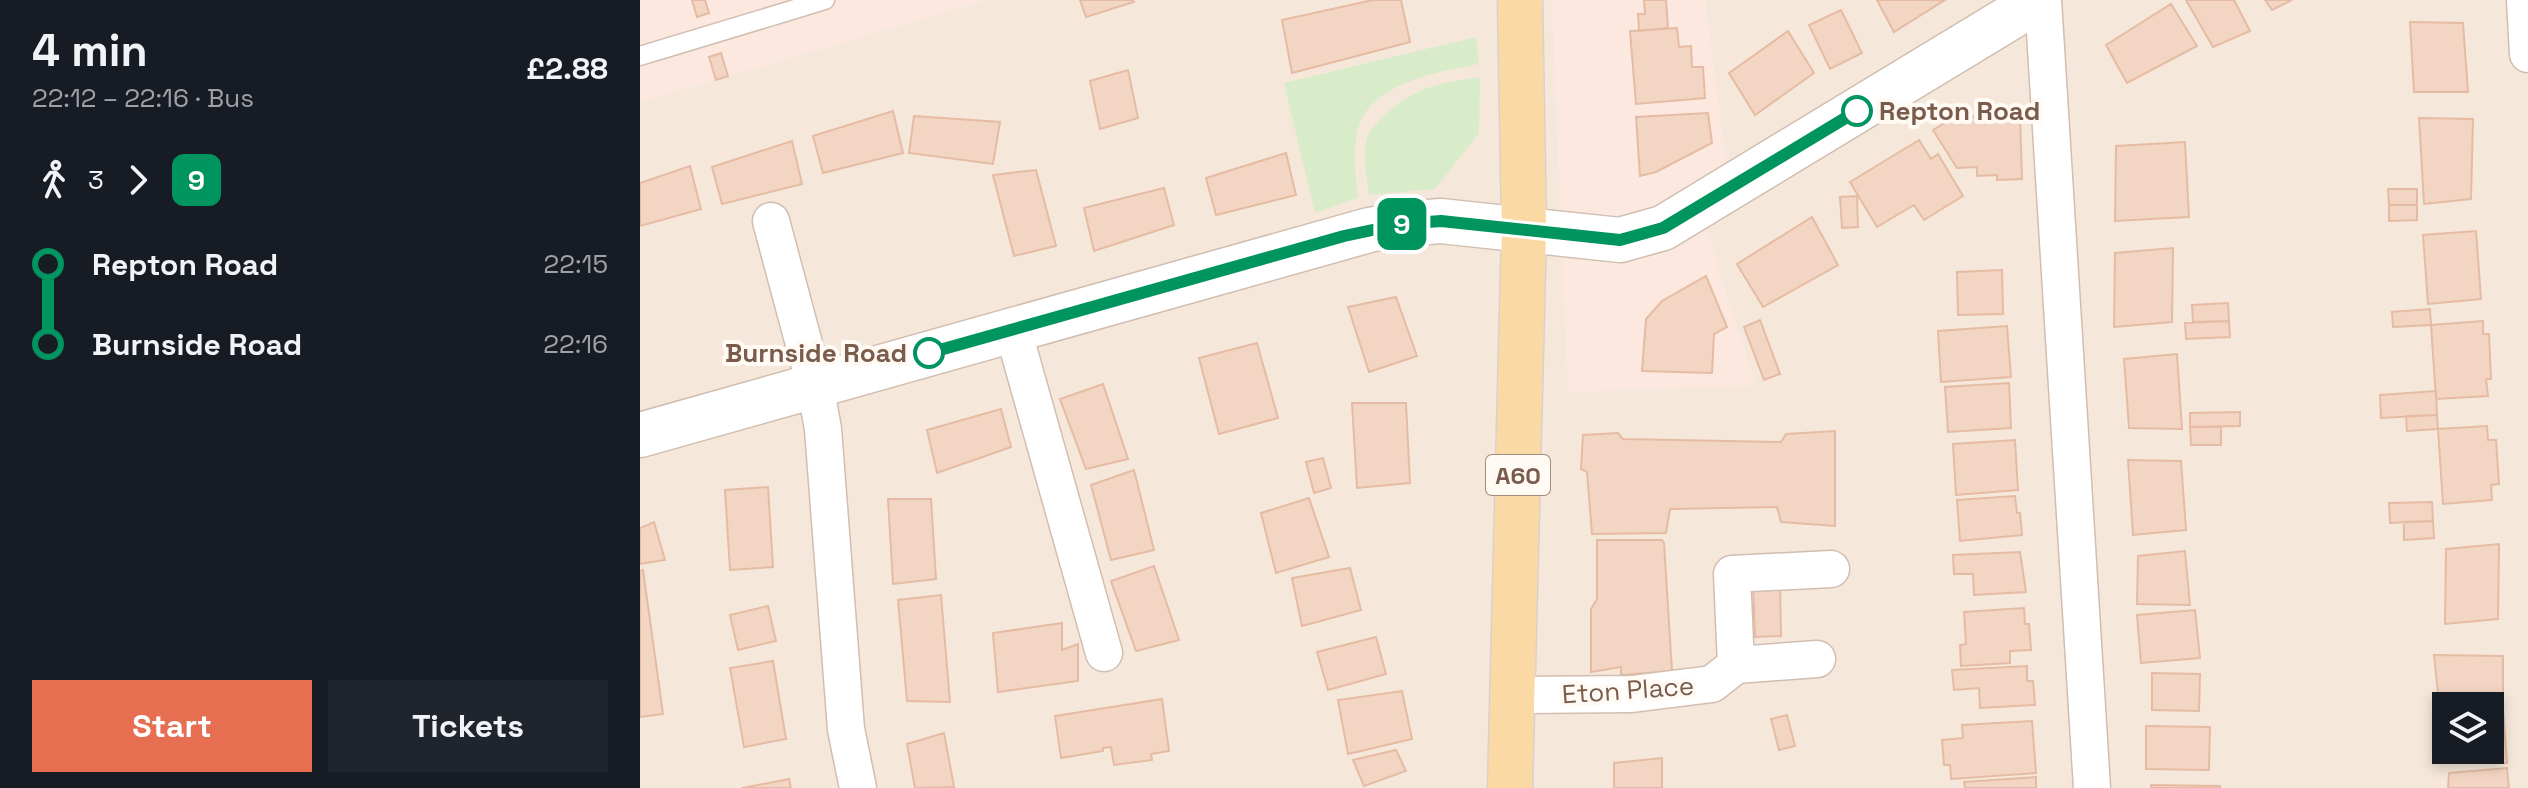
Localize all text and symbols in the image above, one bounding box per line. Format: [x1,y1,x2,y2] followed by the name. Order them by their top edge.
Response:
[32,23,148,79] text: 4 min
[526,49,608,88] text: £2.88
[32,81,254,115] text: 22:12 – 22:16 · Bus
[1879,94,2040,128] place label: Repton Road
[1842,96,1872,126] marker: Repton Road
[32,158,76,202] icon: walk
[116,158,160,202] icon: forward
[188,162,205,198] text: 9
[88,163,104,197] text: 3
[1376,198,1428,250] line badge: 9
[1393,206,1411,242] text: 9
[92,245,278,284] text: Repton Road
[544,247,608,281] text: 22:15
[92,325,302,364] text: Burnside Road
[543,327,608,361] text: 22:16
[725,336,907,370] place label: Burnside Road
[914,338,944,368] marker: Burnside Road
[1486,455,1550,495] road number: A60
[1561,668,1695,712] street label: Eton Place
[32,680,312,772] button: Start
[328,680,608,772] button: Tickets
[2432,692,2504,764] map controls
[2432,692,2504,764] button: layers

